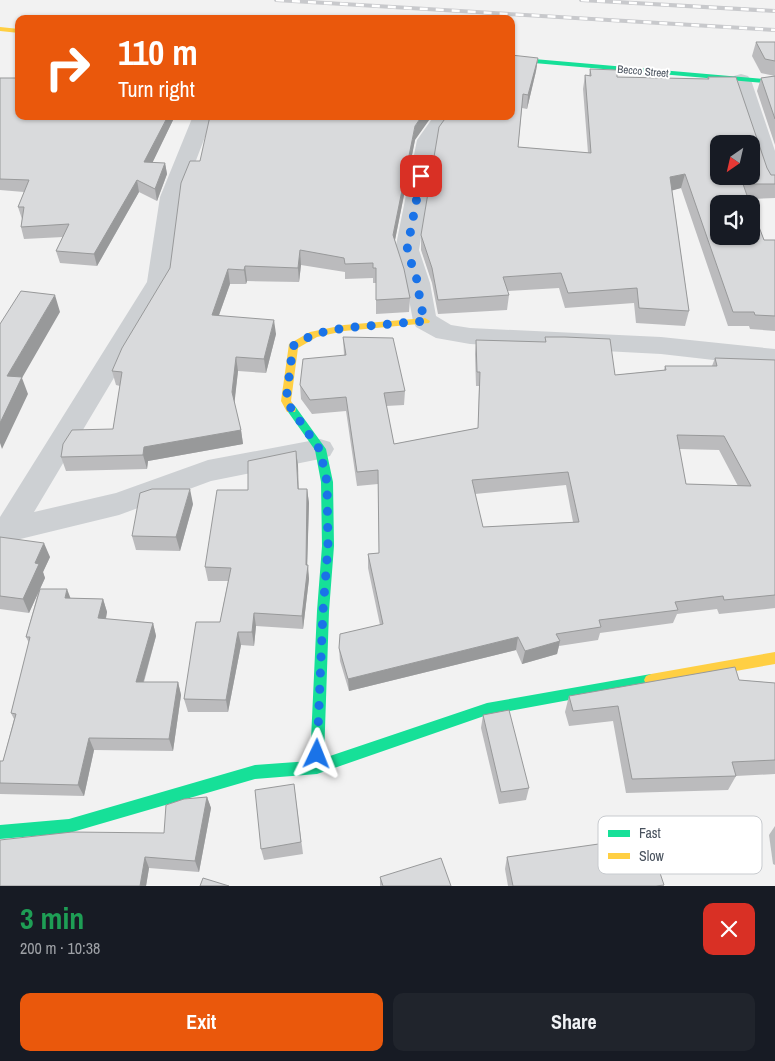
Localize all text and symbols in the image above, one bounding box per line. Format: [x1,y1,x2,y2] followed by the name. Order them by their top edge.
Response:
[118,29,198,76] text: 110 m
[35,35,100,100] icon: right
[617,62,670,80] street label: Becco Street
[118,74,195,104] text: Turn right
[710,135,760,185] north arrow
[710,135,760,245] map controls
[400,155,442,197] pin
[407,162,435,190] icon: arrive
[710,195,760,245] button: sound
[290,727,342,779] position arrow
[598,816,762,874] legend
[639,824,661,842] text: Fast
[639,847,665,865] text: Slow
[20,898,84,938] text: 3 min
[703,903,755,955] button: close
[20,937,100,959] text: 200 m · 10:38
[20,993,383,1051] button: Exit
[393,993,755,1051] button: Share

